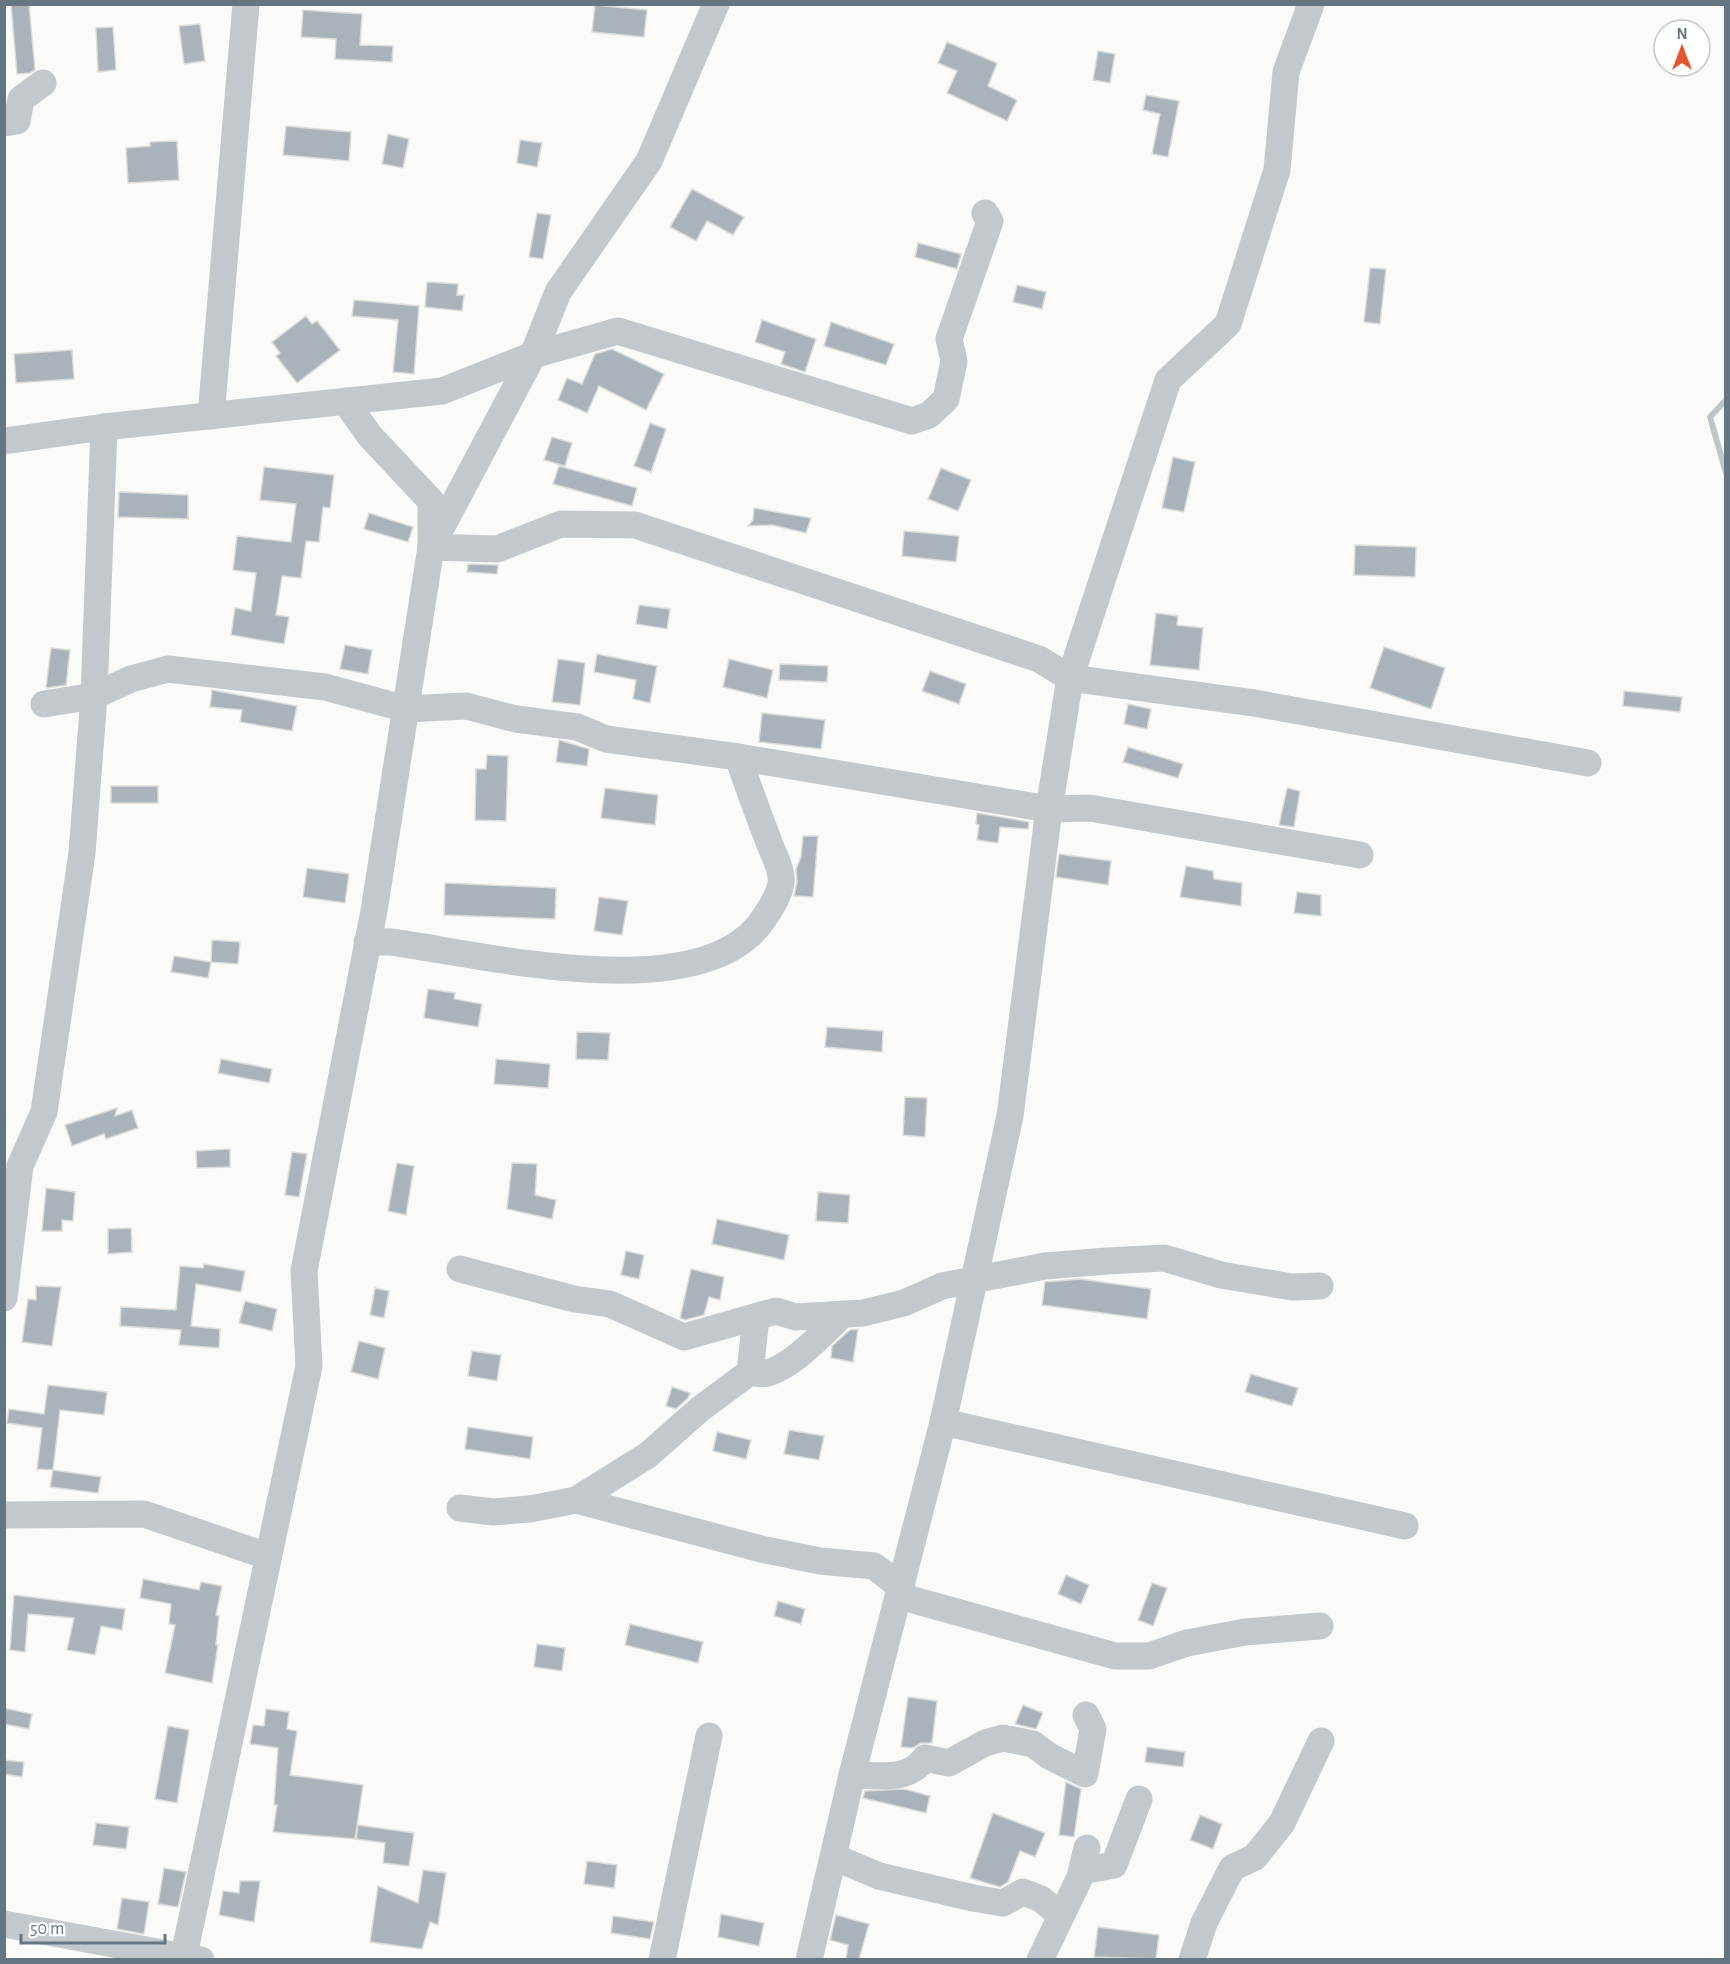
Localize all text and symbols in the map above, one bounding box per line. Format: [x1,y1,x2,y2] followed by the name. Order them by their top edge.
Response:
[1652,18,1712,78] north arrow
[1676,26,1688,42] text: N
[21,1907,165,1945] scale bar
[30,1920,64,1938] text: 50 m

